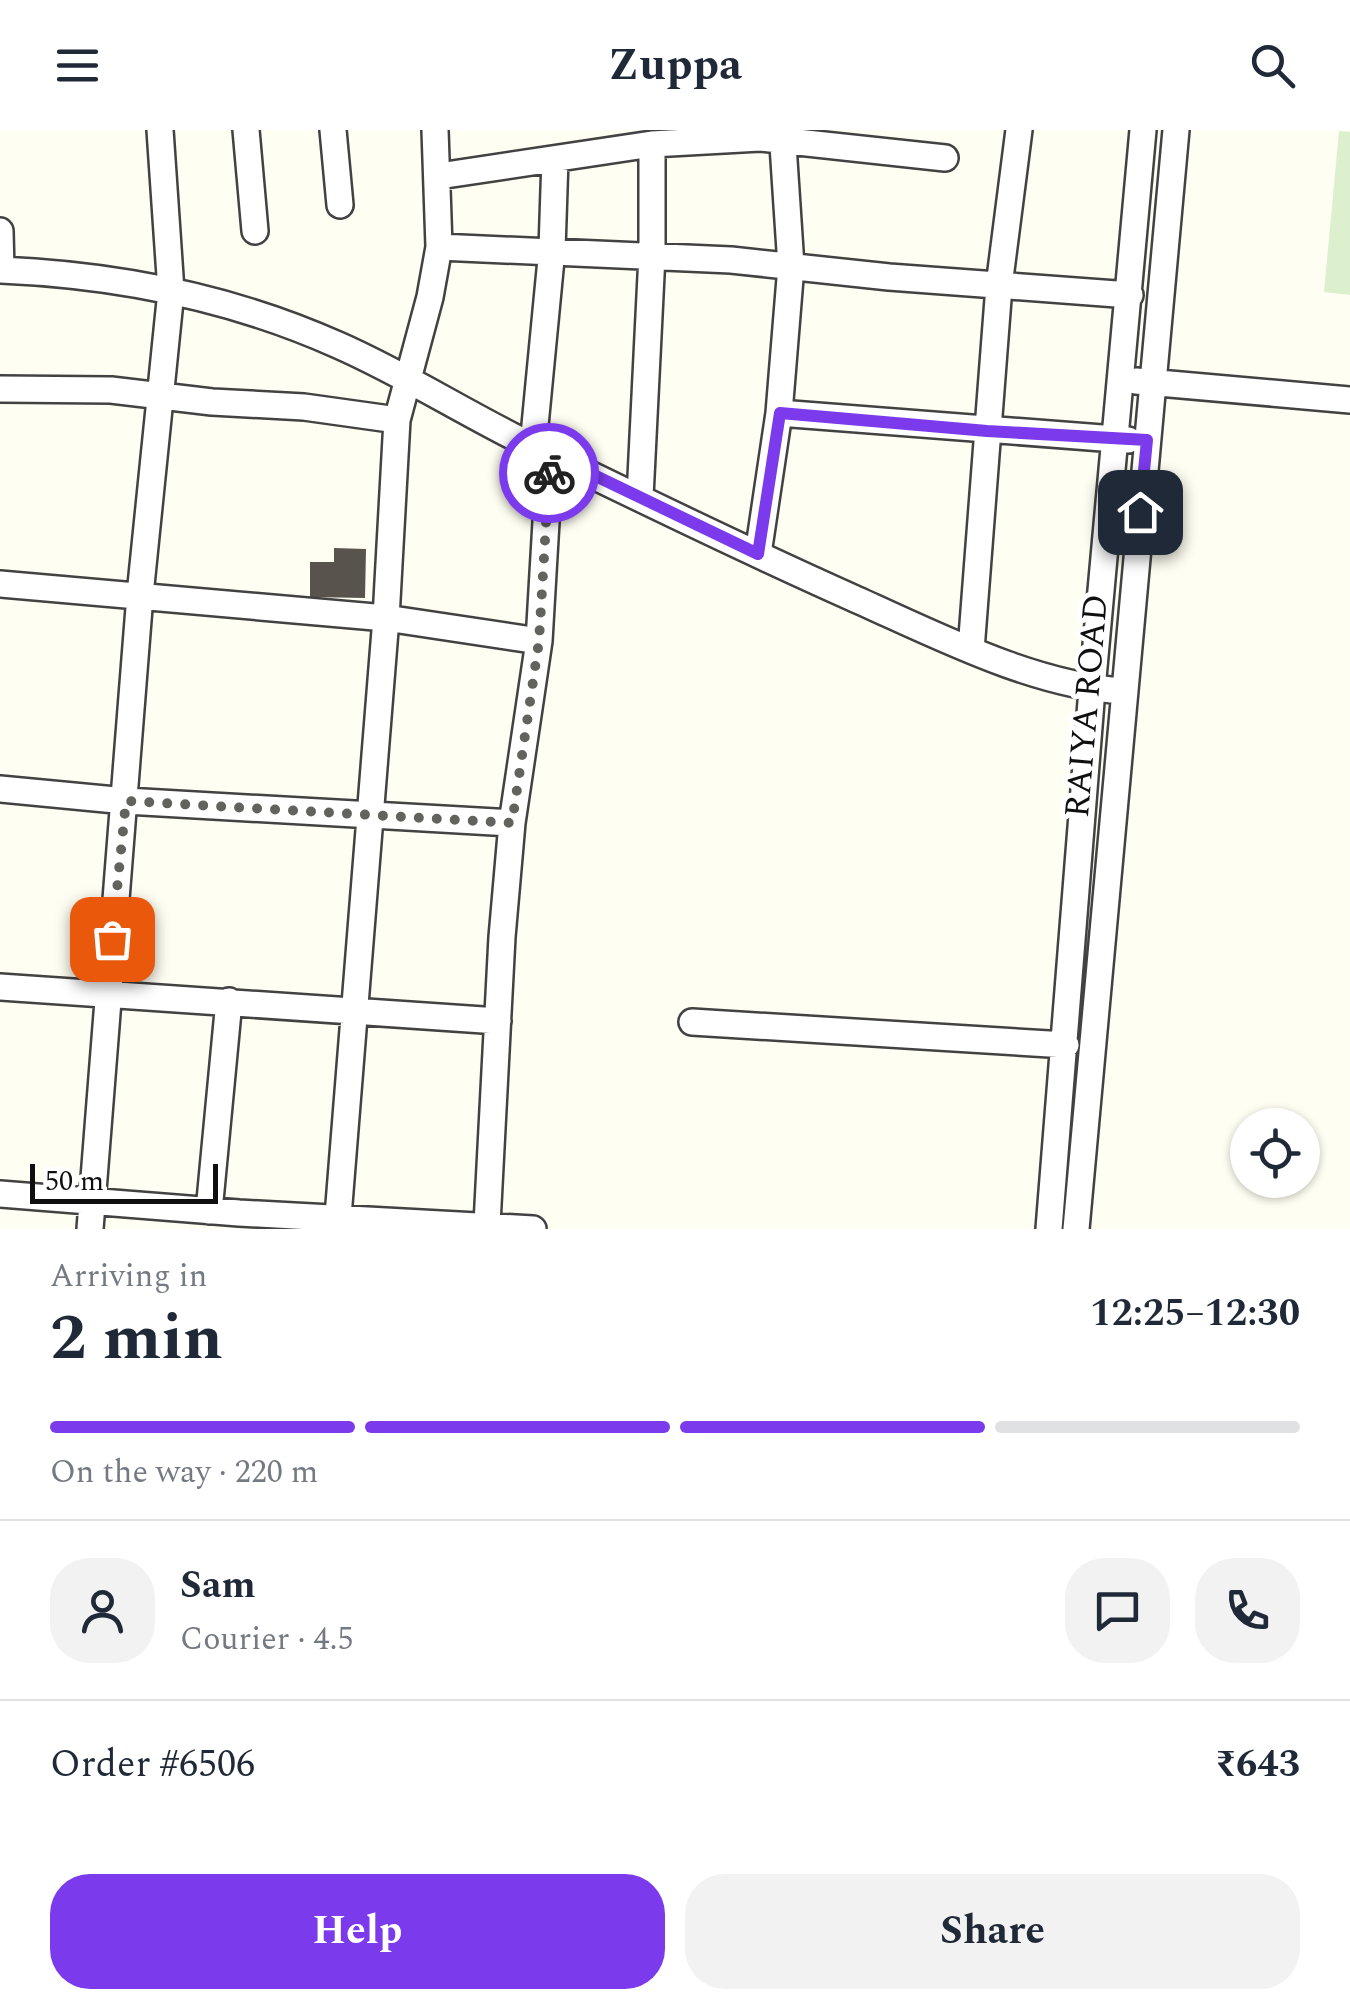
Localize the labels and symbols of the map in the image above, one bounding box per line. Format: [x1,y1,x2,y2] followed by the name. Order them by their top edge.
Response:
[499,423,599,523] courier
[1098,470,1183,555] pin
[1051,592,1123,820] street label: RAIYA ROAD
[70,897,155,982] pin
[30,1159,218,1204] scale bar

